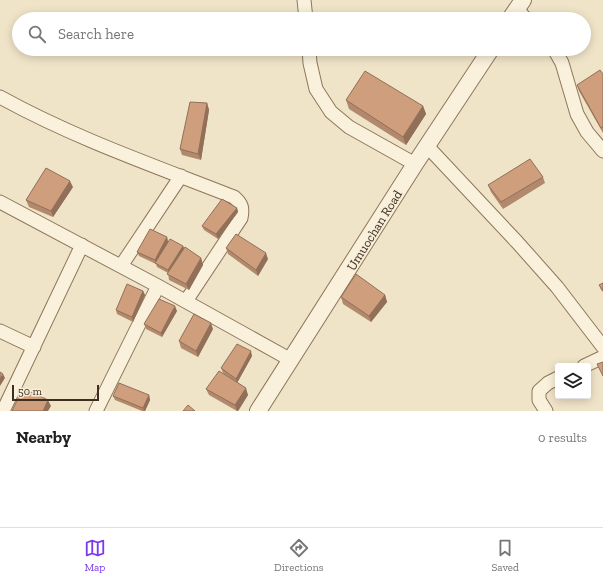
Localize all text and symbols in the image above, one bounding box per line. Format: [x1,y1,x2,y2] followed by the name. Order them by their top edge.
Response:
[12,12,591,56] search box
[26,23,48,45] icon: search
[58,25,134,43] text: Search here
[344,187,405,273] street label: Umuochan Road
[555,363,591,399] map controls
[555,363,591,399] button: layers
[12,383,99,402] scale bar
[18,385,42,398] text: 50 m
[16,427,71,447] text: Nearby
[538,430,587,445] text: 0 results
[84,537,106,574] tab: Map
[274,537,324,574] tab: Directions
[491,537,519,574] tab: Saved

